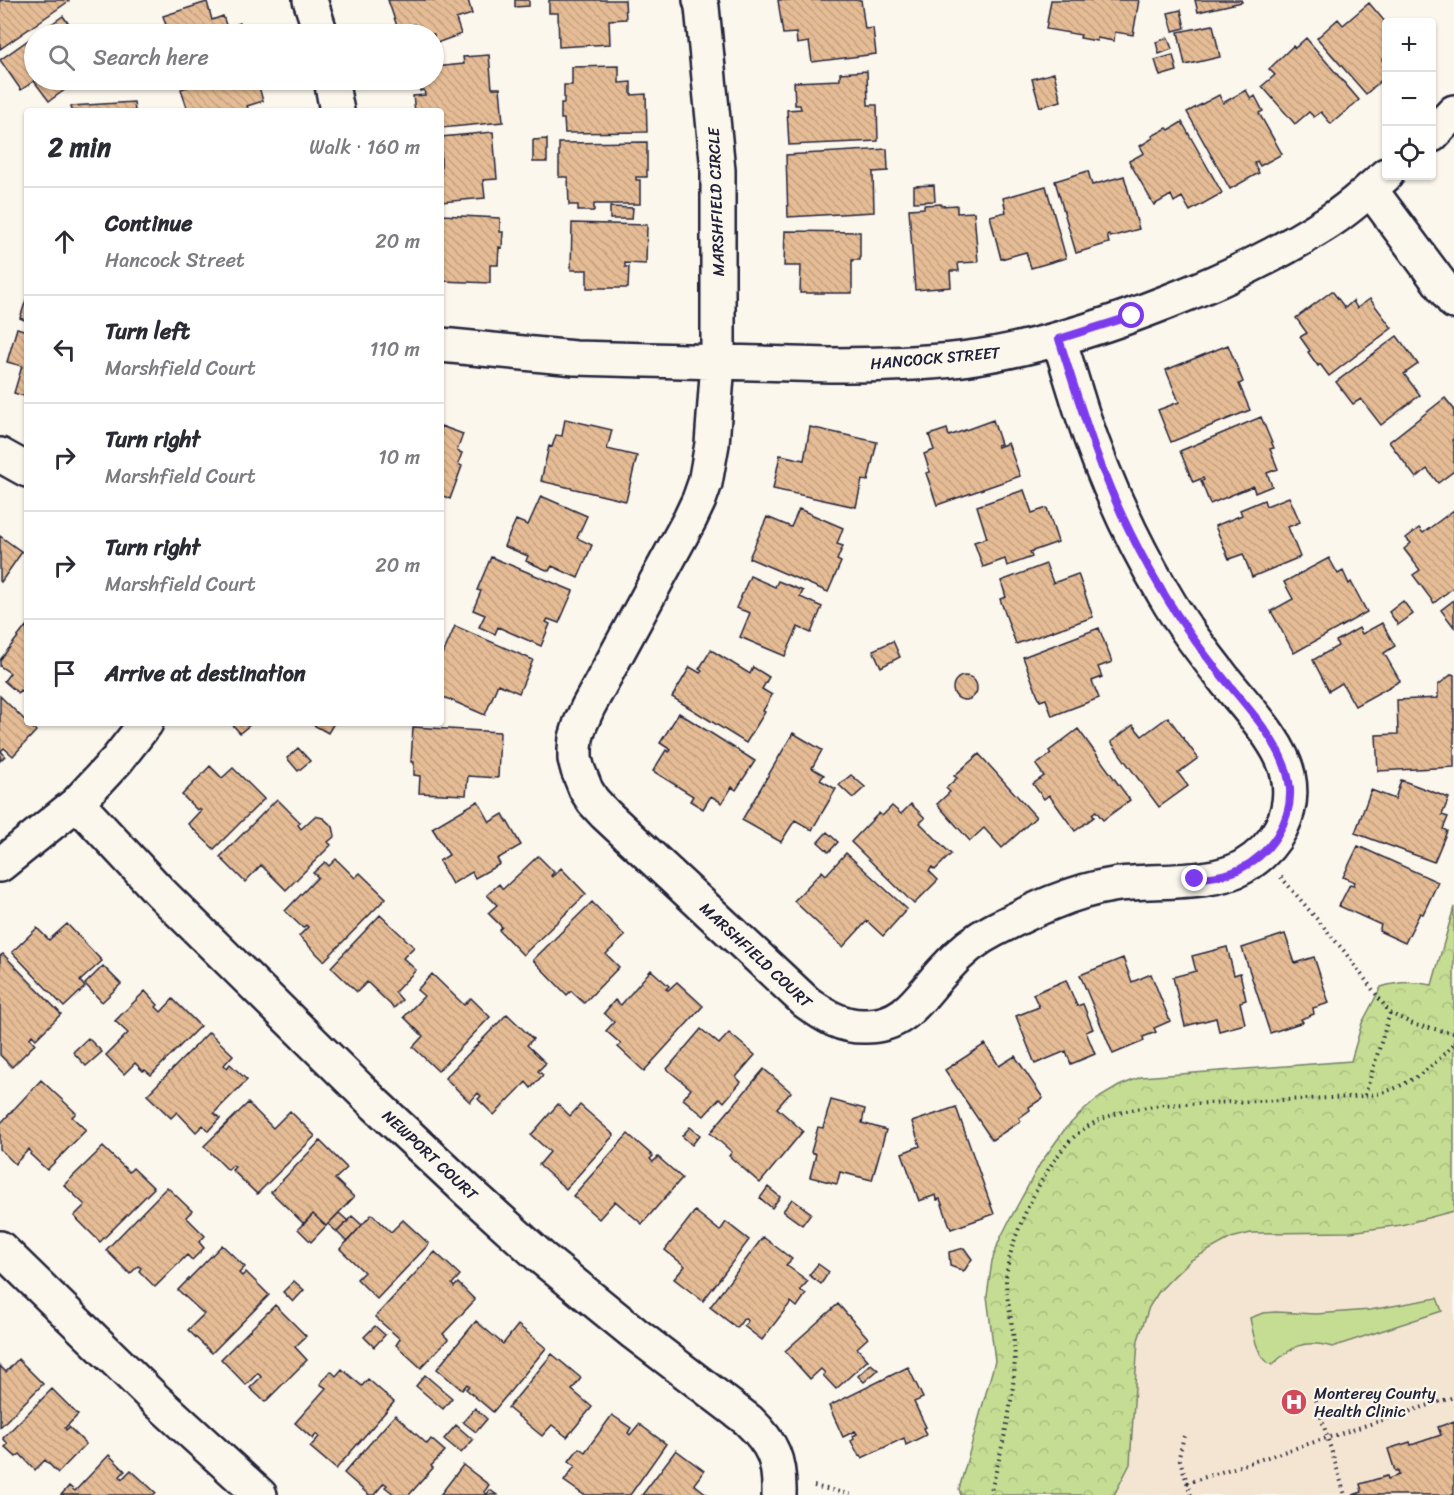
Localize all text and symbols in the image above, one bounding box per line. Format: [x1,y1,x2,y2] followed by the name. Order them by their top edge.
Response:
[1382,18,1436,180] map controls
[1382,18,1436,72] button: +
[24,24,444,90] search box
[93,38,209,77] text: Search here
[45,41,78,74] icon: search
[1382,72,1436,126] button: −
[48,124,111,170] text: 2 min
[699,126,733,277] street label: MARSHFIELD CIRCLE
[1382,126,1436,180] button: locate
[309,130,420,165] text: Walk · 160 m
[105,204,193,243] text: Continue
[375,224,420,259] text: 20 m
[48,225,81,258] icon: ahead
[105,243,245,278] text: Hancock Street
[1118,302,1144,328] route start
[105,312,190,351] text: Turn left
[370,332,420,367] text: 110 m
[48,333,81,366] icon: left
[869,338,1002,378] street label: HANCOCK STREET
[105,351,256,386] text: Marshfield Court
[105,420,200,459] text: Turn right
[378,440,420,475] text: 10 m
[48,441,81,474] icon: right
[105,459,256,494] text: Marshfield Court
[105,528,200,567] text: Turn right
[375,548,420,583] text: 20 m
[48,549,81,582] icon: right
[105,567,256,602] text: Marshfield Court
[105,654,306,693] text: Arrive at destination
[48,657,81,690] icon: arrive
[1181,865,1207,891] route end
[693,895,820,1016] street label: MARSHFIELD COURT
[375,1102,486,1209] street label: NEWPORT COURT
[1314,1379,1437,1426] place label: Monterey County Health Clinic
[1279,1387,1309,1417] hospital icon: Monterey County Health Clinic

